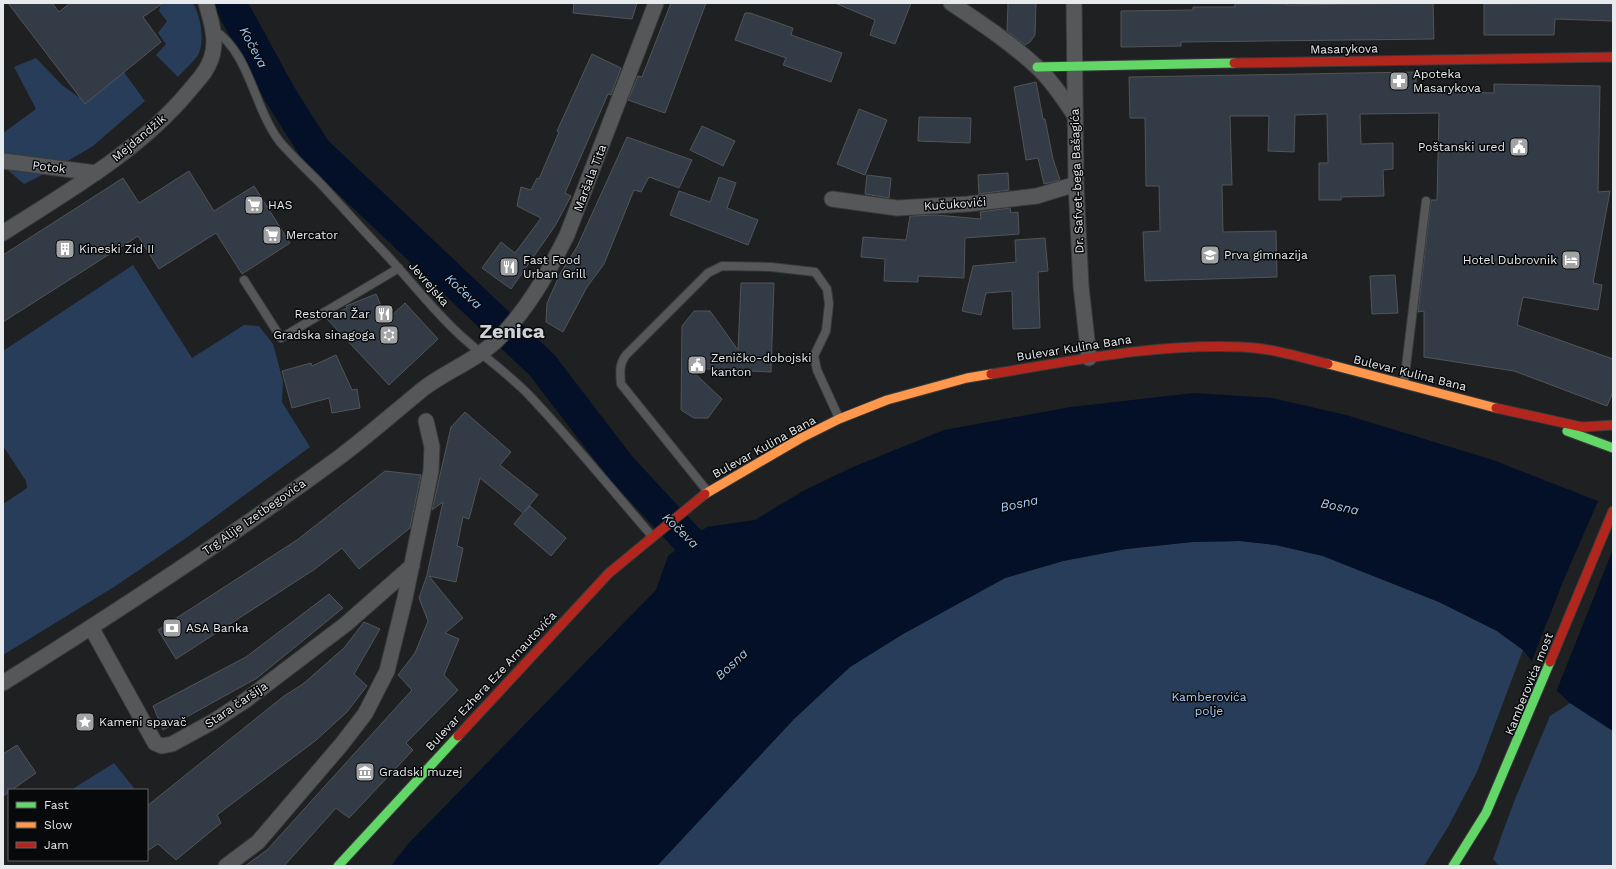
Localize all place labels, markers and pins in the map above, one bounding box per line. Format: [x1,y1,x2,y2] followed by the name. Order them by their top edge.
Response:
[1413,67,1481,95] place label: Apoteka Masarykova
[1388,70,1410,92] pharmacy icon: Apoteka Masarykova
[1508,136,1530,158] public building icon: Poštanski ured
[1418,140,1505,154] place label: Poštanski ured
[243,194,265,216] supermarket icon: HAS
[268,198,292,212] place label: HAS
[261,224,283,246] supermarket icon: Mercator
[286,228,338,242] place label: Mercator
[54,238,76,260] building icon: Kineski Zid II
[79,242,154,256] place label: Kineski Zid II
[1199,244,1221,266] school or university icon: Prva gimnazija
[1224,248,1308,262] place label: Prva gimnazija
[1560,249,1582,271] hotel icon: Hotel Dubrovnik
[523,253,587,281] place label: Fast Food Urban Grill
[1463,253,1557,267] place label: Hotel Dubrovnik
[498,256,520,278] restaurant icon: Fast Food Urban Grill
[373,303,395,325] restaurant icon: Restoran Žar
[294,307,370,321] place label: Restoran Žar
[378,324,400,346] synagogue icon: Gradska sinagoga
[273,328,375,342] place label: Gradska sinagoga
[711,351,811,379] place label: Zeničko-dobojski kanton
[686,354,708,376] public building icon: Zeničko-dobojski kanton
[161,617,183,639] bank icon: ASA Banka
[186,621,249,635] place label: ASA Banka
[74,711,96,733] place icon: Kameni spavač
[99,715,187,729] place label: Kameni spavač
[354,761,376,783] museum icon: Gradski muzej
[379,765,462,779] place label: Gradski muzej

